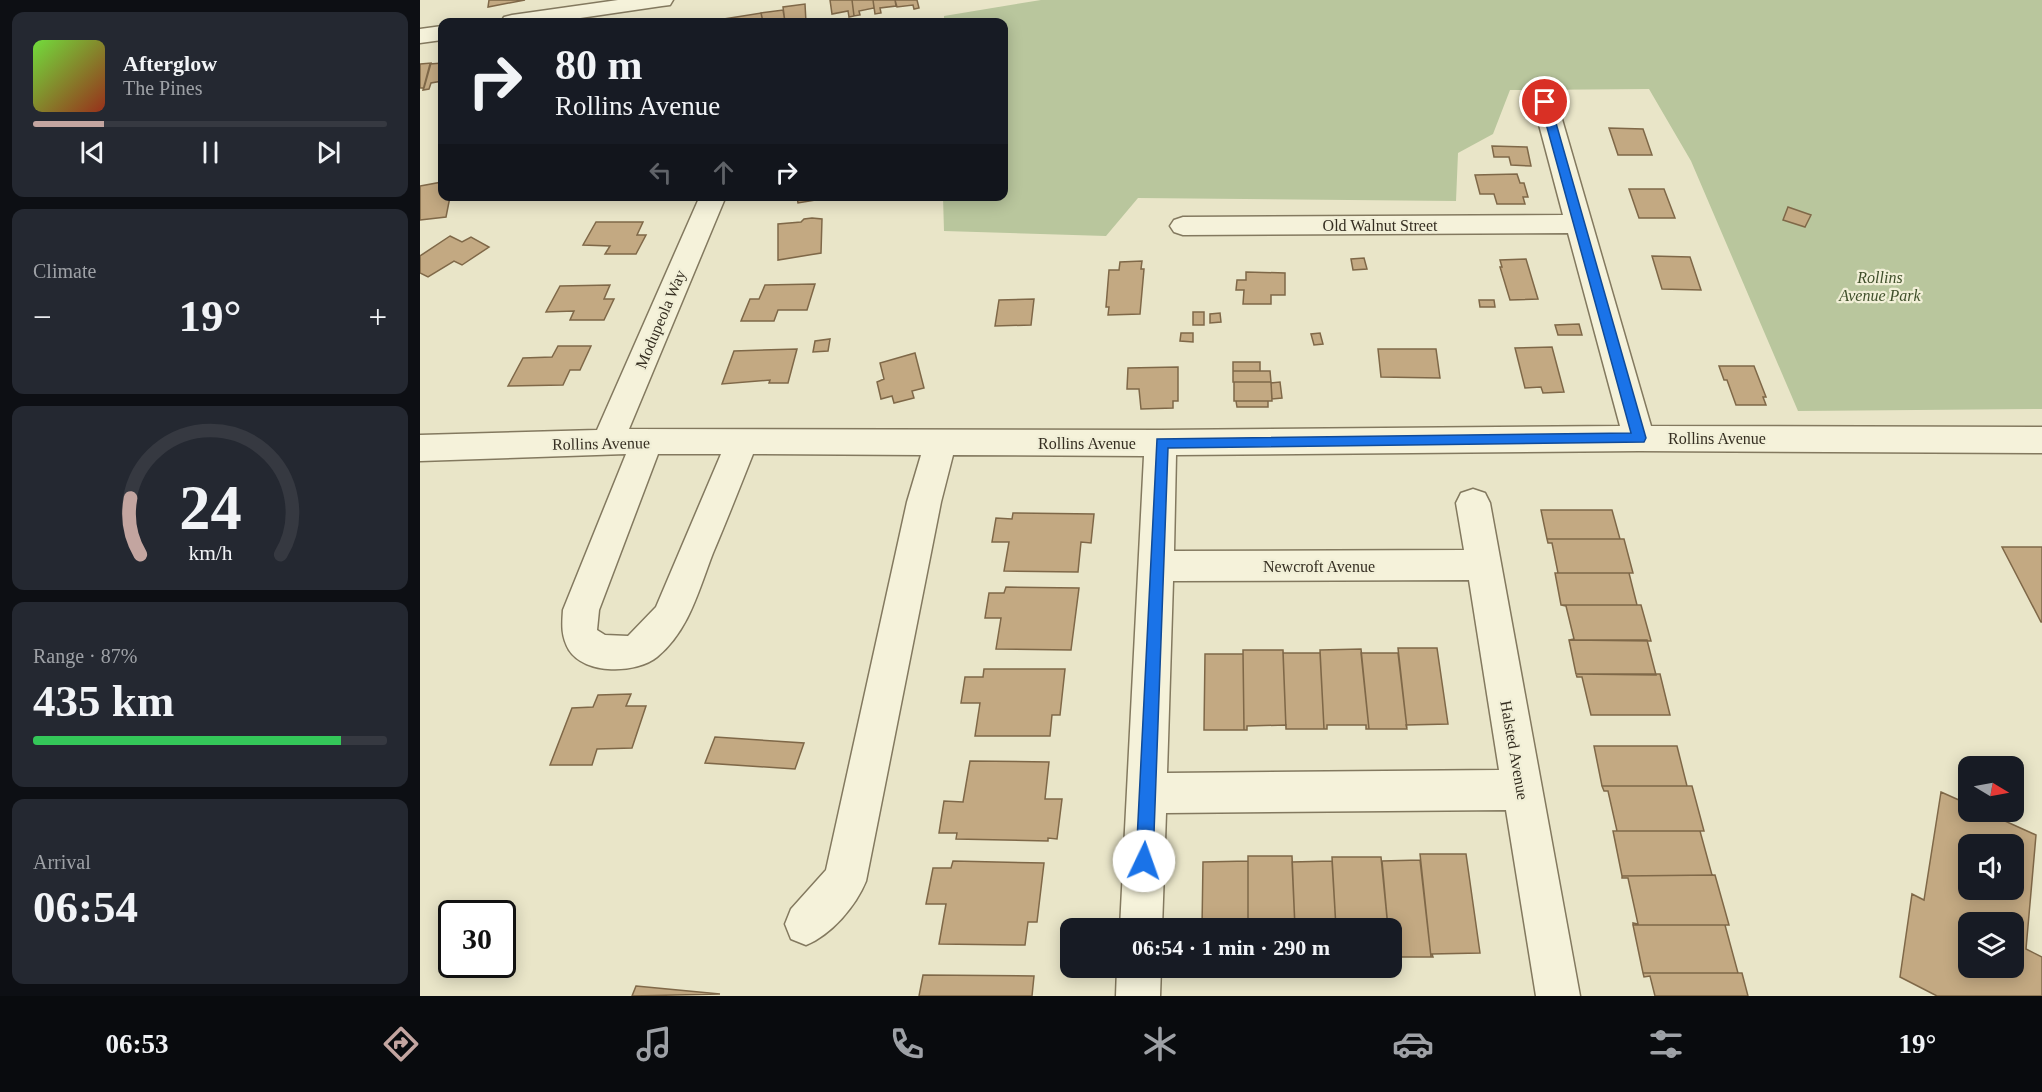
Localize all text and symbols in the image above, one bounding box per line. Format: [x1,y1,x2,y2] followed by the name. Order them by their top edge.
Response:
[456,42,534,120] icon: right
[555,42,643,88] text: 80 m
[123,51,217,76] text: Afterglow
[1519,76,1570,127] pin
[123,77,202,99] text: The Pines
[1528,85,1561,118] icon: arrive
[555,91,720,121] text: Rollins Avenue
[76,136,109,169] icon: previous
[194,136,227,169] icon: pause
[312,136,345,169] icon: next
[644,156,677,189] icon: left
[707,156,740,189] icon: ahead
[770,156,803,189] icon: right
[1323,217,1438,234] street label: Old Walnut Street
[33,260,96,282] text: Climate
[632,267,690,371] street label: Modupeola Way
[1838,269,1922,304] park label: Rollins Avenue Park
[179,291,242,341] text: 19°
[33,299,52,335] text: −
[368,299,387,335] text: +
[1668,430,1766,447] street label: Rollins Avenue
[552,434,650,453] street label: Rollins Avenue
[1038,435,1136,452] street label: Rollins Avenue
[179,473,241,542] text: 24
[188,541,232,565] text: km/h
[1263,558,1375,575] street label: Newcroft Avenue
[33,645,137,667] text: Range · 87%
[33,676,174,726] text: 435 km
[1497,699,1532,801] street label: Halsted Avenue
[1958,756,2024,822] north arrow
[1958,756,2024,978] map controls
[1112,829,1176,893] position arrow
[1958,834,2024,900] button: sound
[33,851,91,873] text: Arrival
[33,882,138,932] text: 06:54
[438,900,516,978] speed limit sign: 30
[1958,912,2024,978] button: layers
[1132,935,1330,960] text: 06:54 · 1 min · 290 m
[380,1023,422,1065] icon: directions
[633,1023,675,1065] icon: music
[886,1023,928,1065] icon: phone
[1139,1023,1181,1065] icon: climate
[1392,1023,1434,1065] icon: car
[1645,1023,1687,1065] icon: filters
[106,1029,169,1059] text: 06:53
[1899,1029,1936,1059] text: 19°

